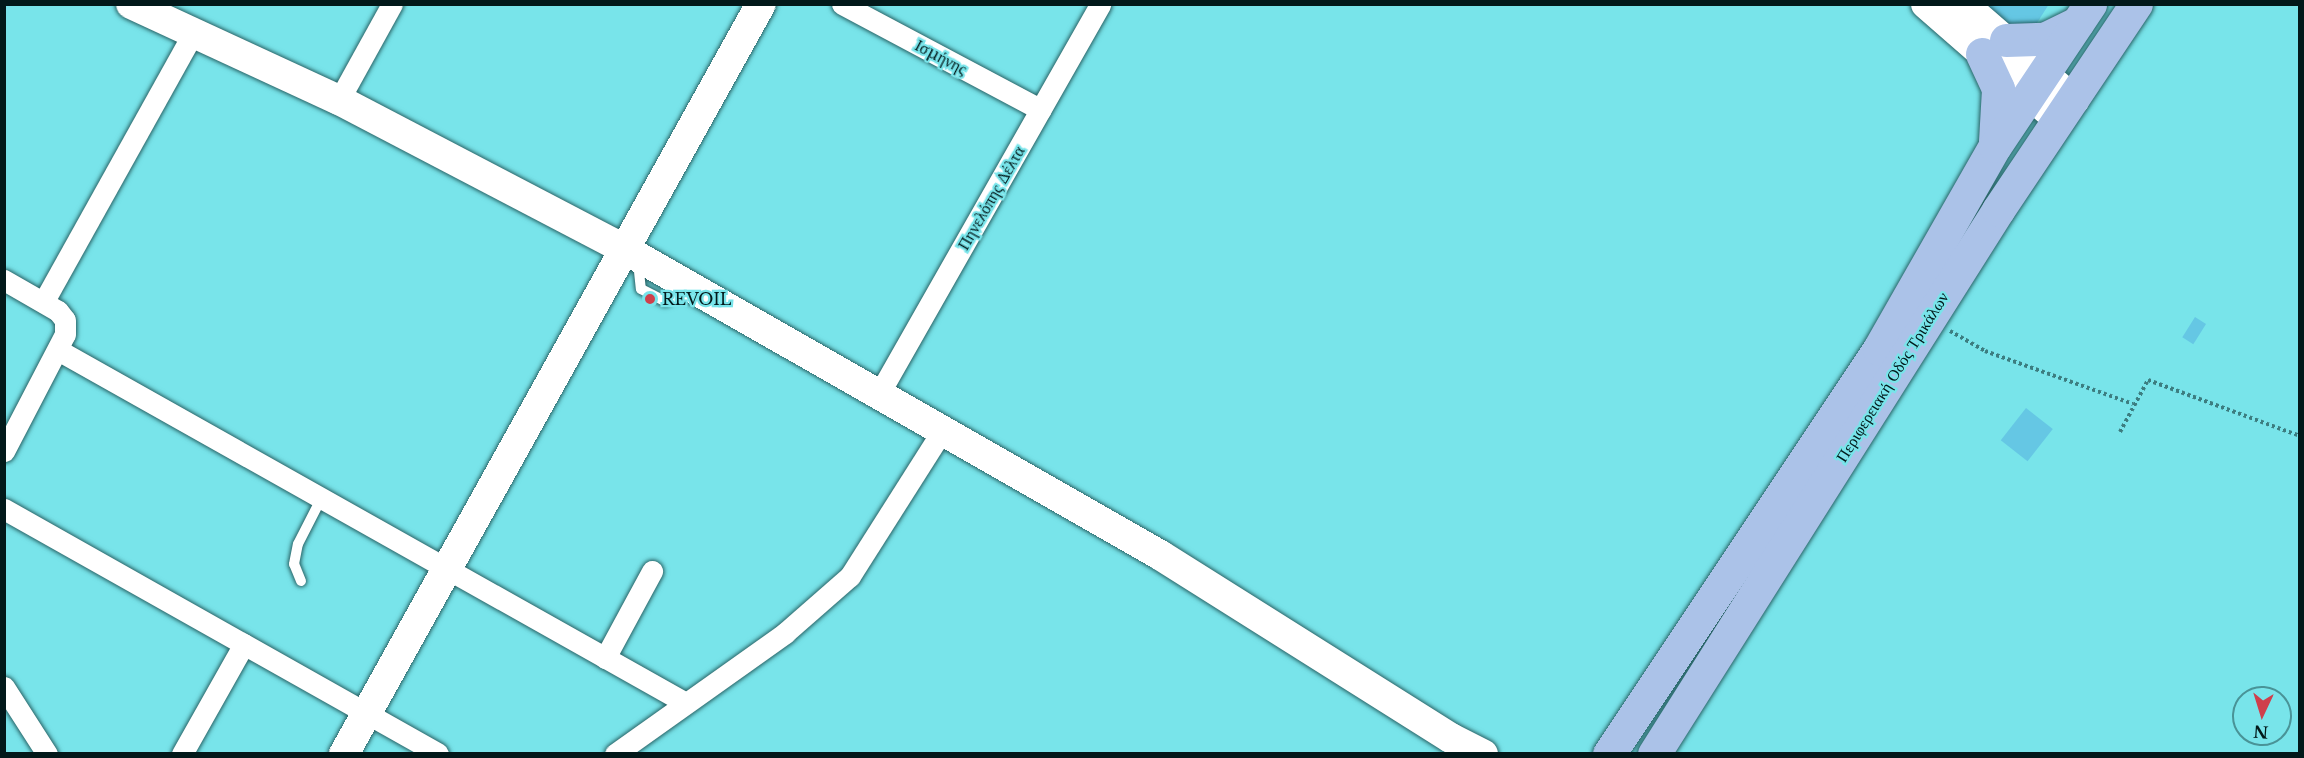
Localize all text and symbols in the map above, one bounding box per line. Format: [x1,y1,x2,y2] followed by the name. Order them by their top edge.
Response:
[912,35,970,79] street label: Ισμήνης
[954,143,1028,253] street label: Πηνελόπης Δέλτα
[1832,288,1952,466] street label: Περιφερειακή Οδός Τρικάλων
[662,289,731,309] place label: REVOIL
[643,292,657,306] marker: REVOIL
[2232,686,2292,746] north arrow
[2253,721,2269,742] text: N

